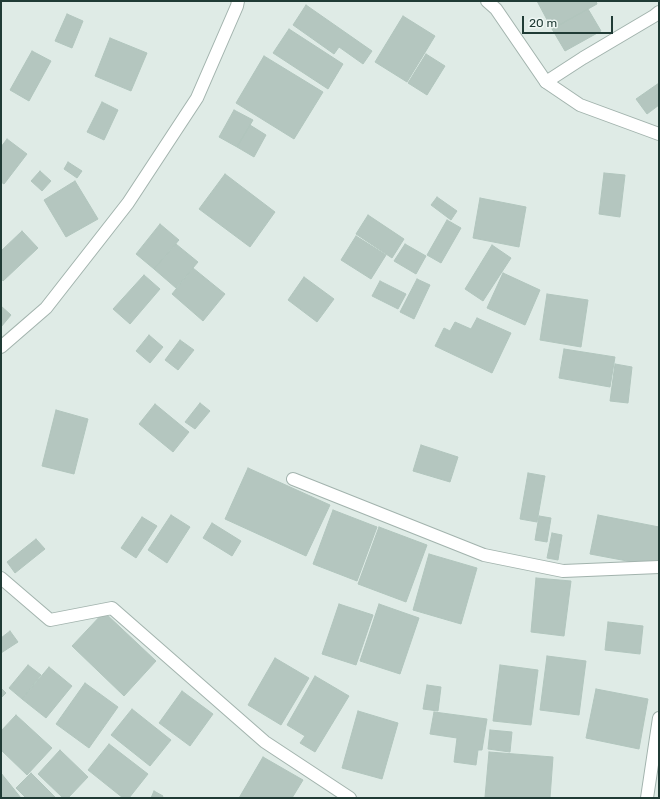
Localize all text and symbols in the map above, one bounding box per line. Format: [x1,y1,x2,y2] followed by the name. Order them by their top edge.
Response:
[524,8,615,34] scale bar
[529,16,557,30] text: 20 m

